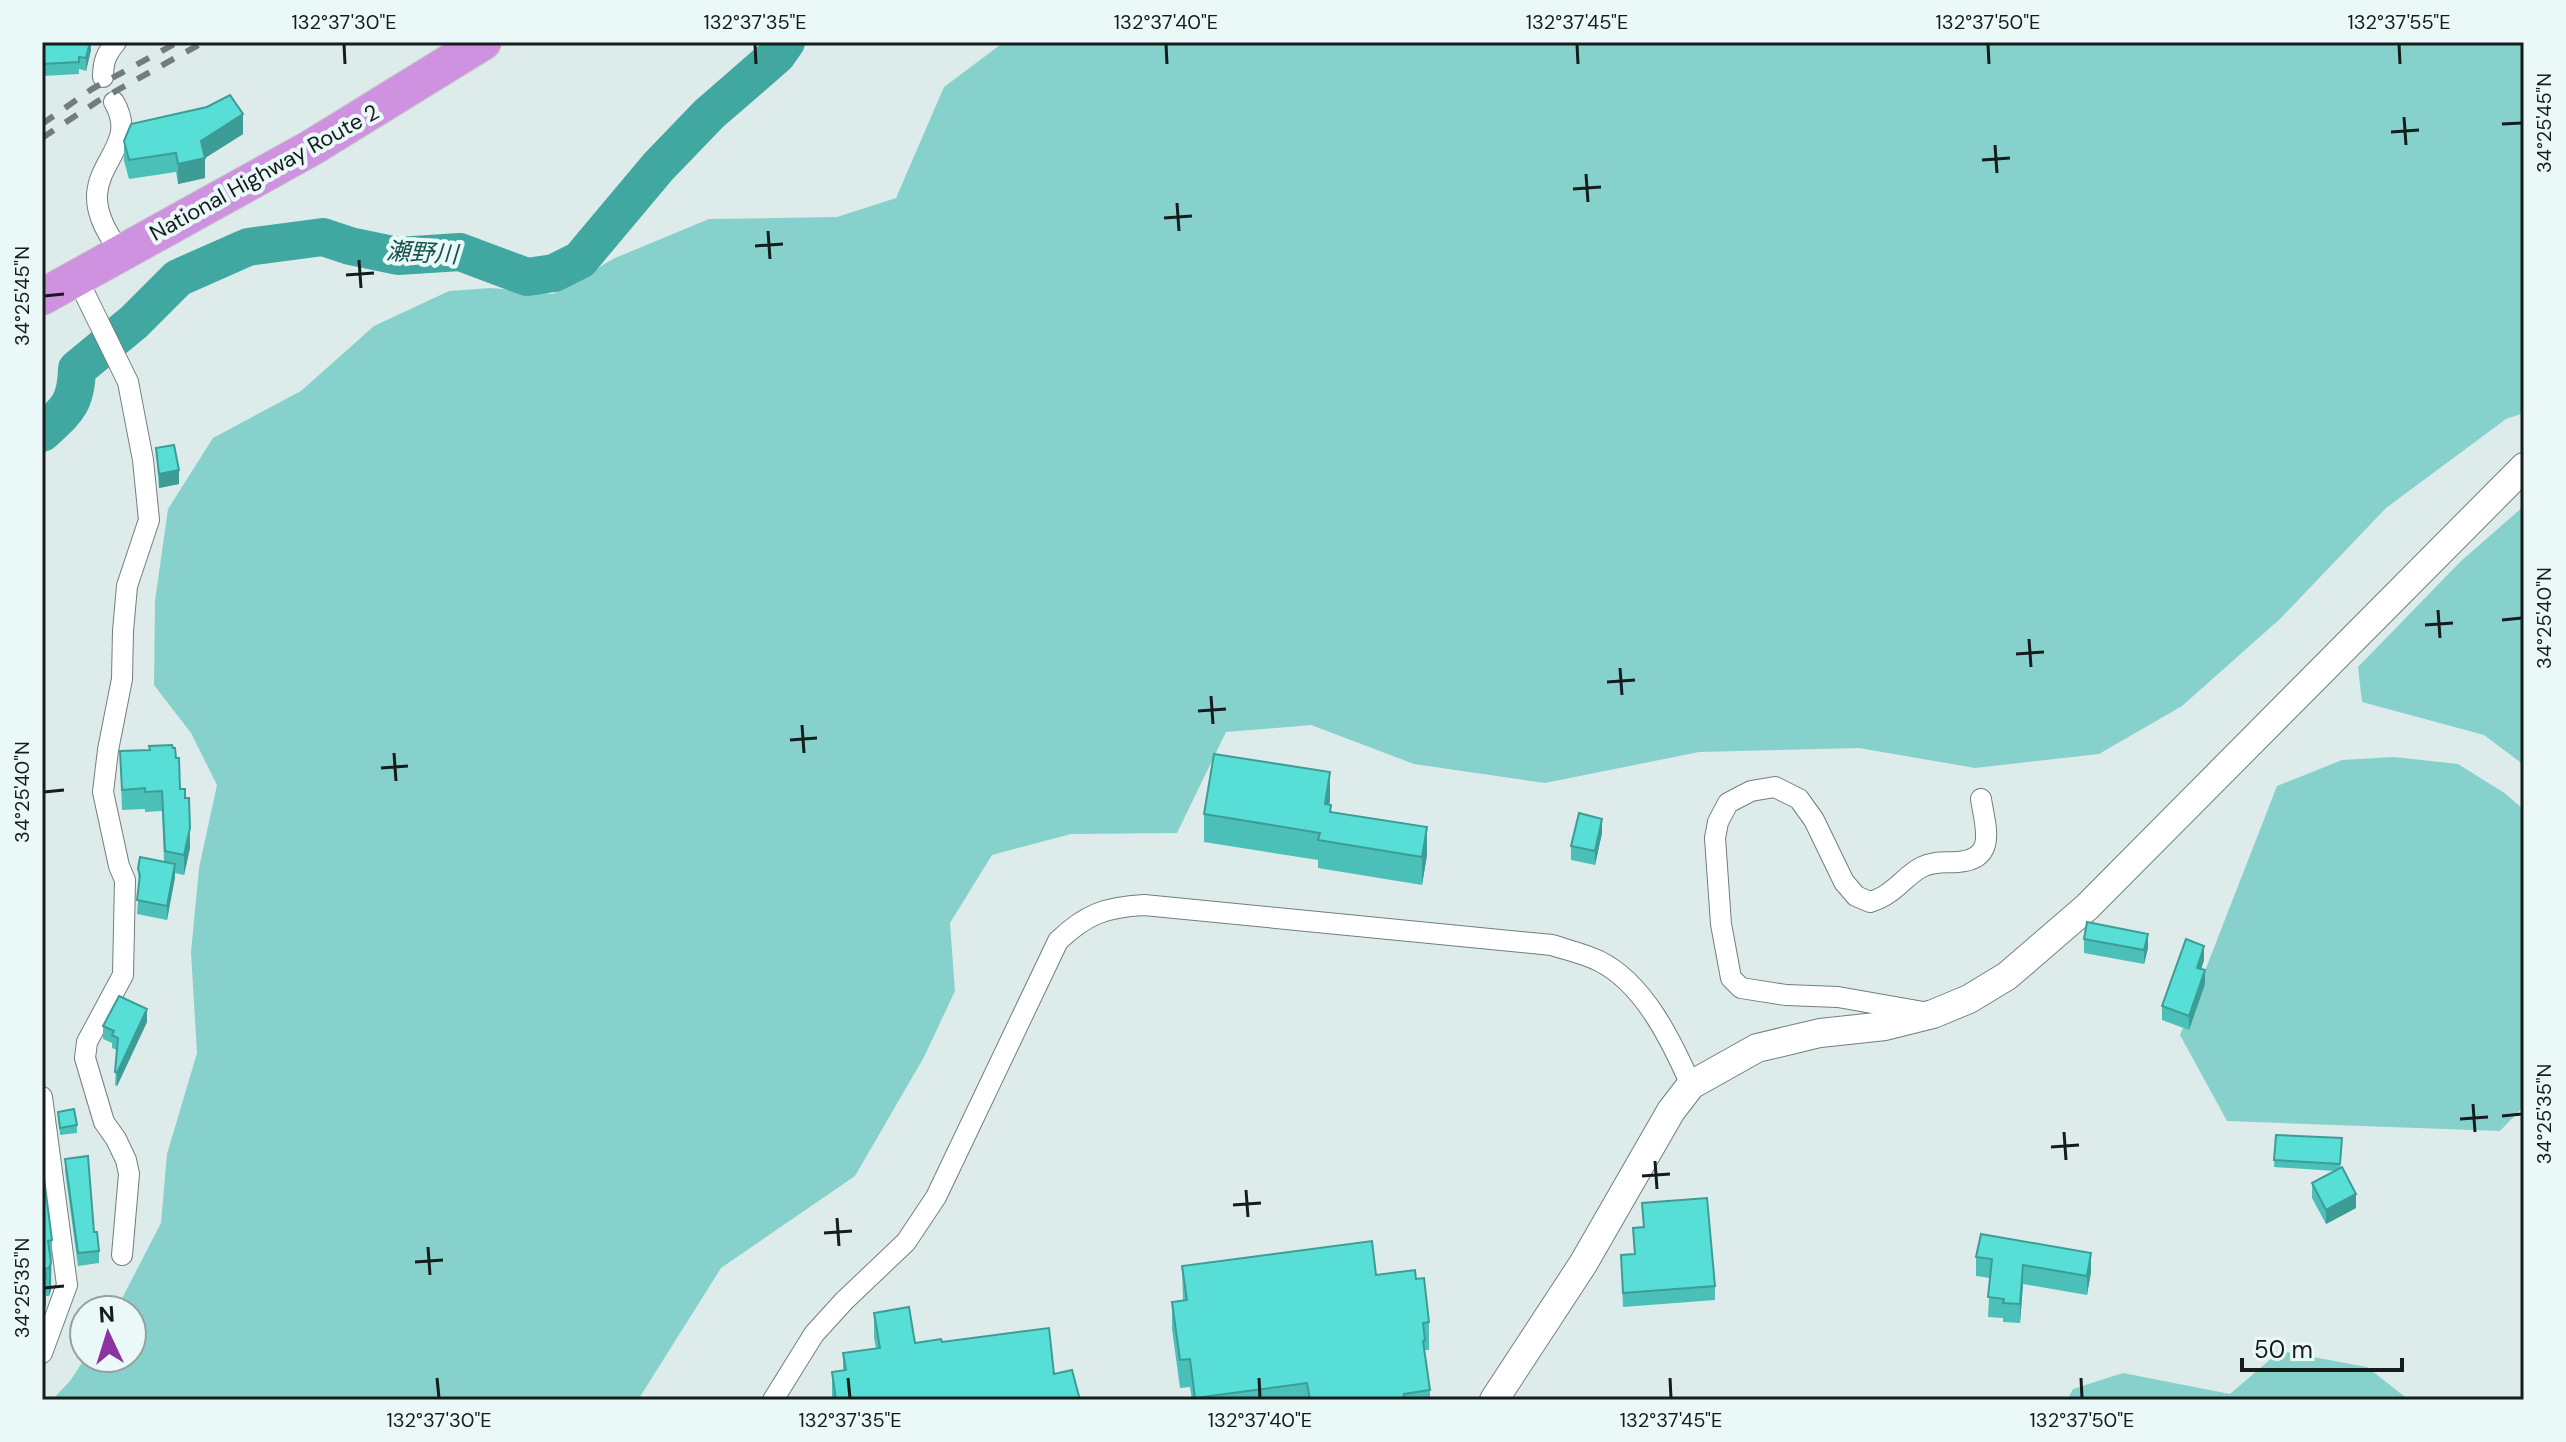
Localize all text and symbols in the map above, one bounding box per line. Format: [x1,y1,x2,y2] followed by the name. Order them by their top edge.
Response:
[292,9,397,35] text: 132°37'30"E
[703,9,807,35] text: 132°37'35"E
[1114,9,1218,35] text: 132°37'40"E
[1526,9,1628,35] text: 132°37'45"E
[1936,9,2040,35] text: 132°37'50"E
[2348,9,2450,35] text: 132°37'55"E
[2531,73,2557,173] text: 34°25'45"N
[144,97,384,248] street label: National Highway Route 2
[385,235,462,270] water label: 瀬野川
[9,246,35,346] text: 34°25'45"N
[2531,567,2557,669] text: 34°25'40"N
[9,741,35,843] text: 34°25'40"N
[2531,1064,2557,1164] text: 34°25'35"N
[9,1238,35,1338] text: 34°25'35"N
[68,1294,148,1374] north arrow
[98,1300,116,1330] text: N
[2242,1322,2402,1372] scale bar
[2254,1334,2313,1365] text: 50 m
[387,1407,492,1433] text: 132°37'30"E
[798,1407,902,1433] text: 132°37'35"E
[1208,1407,1312,1433] text: 132°37'40"E
[1620,1407,1722,1433] text: 132°37'45"E
[2030,1407,2134,1433] text: 132°37'50"E

